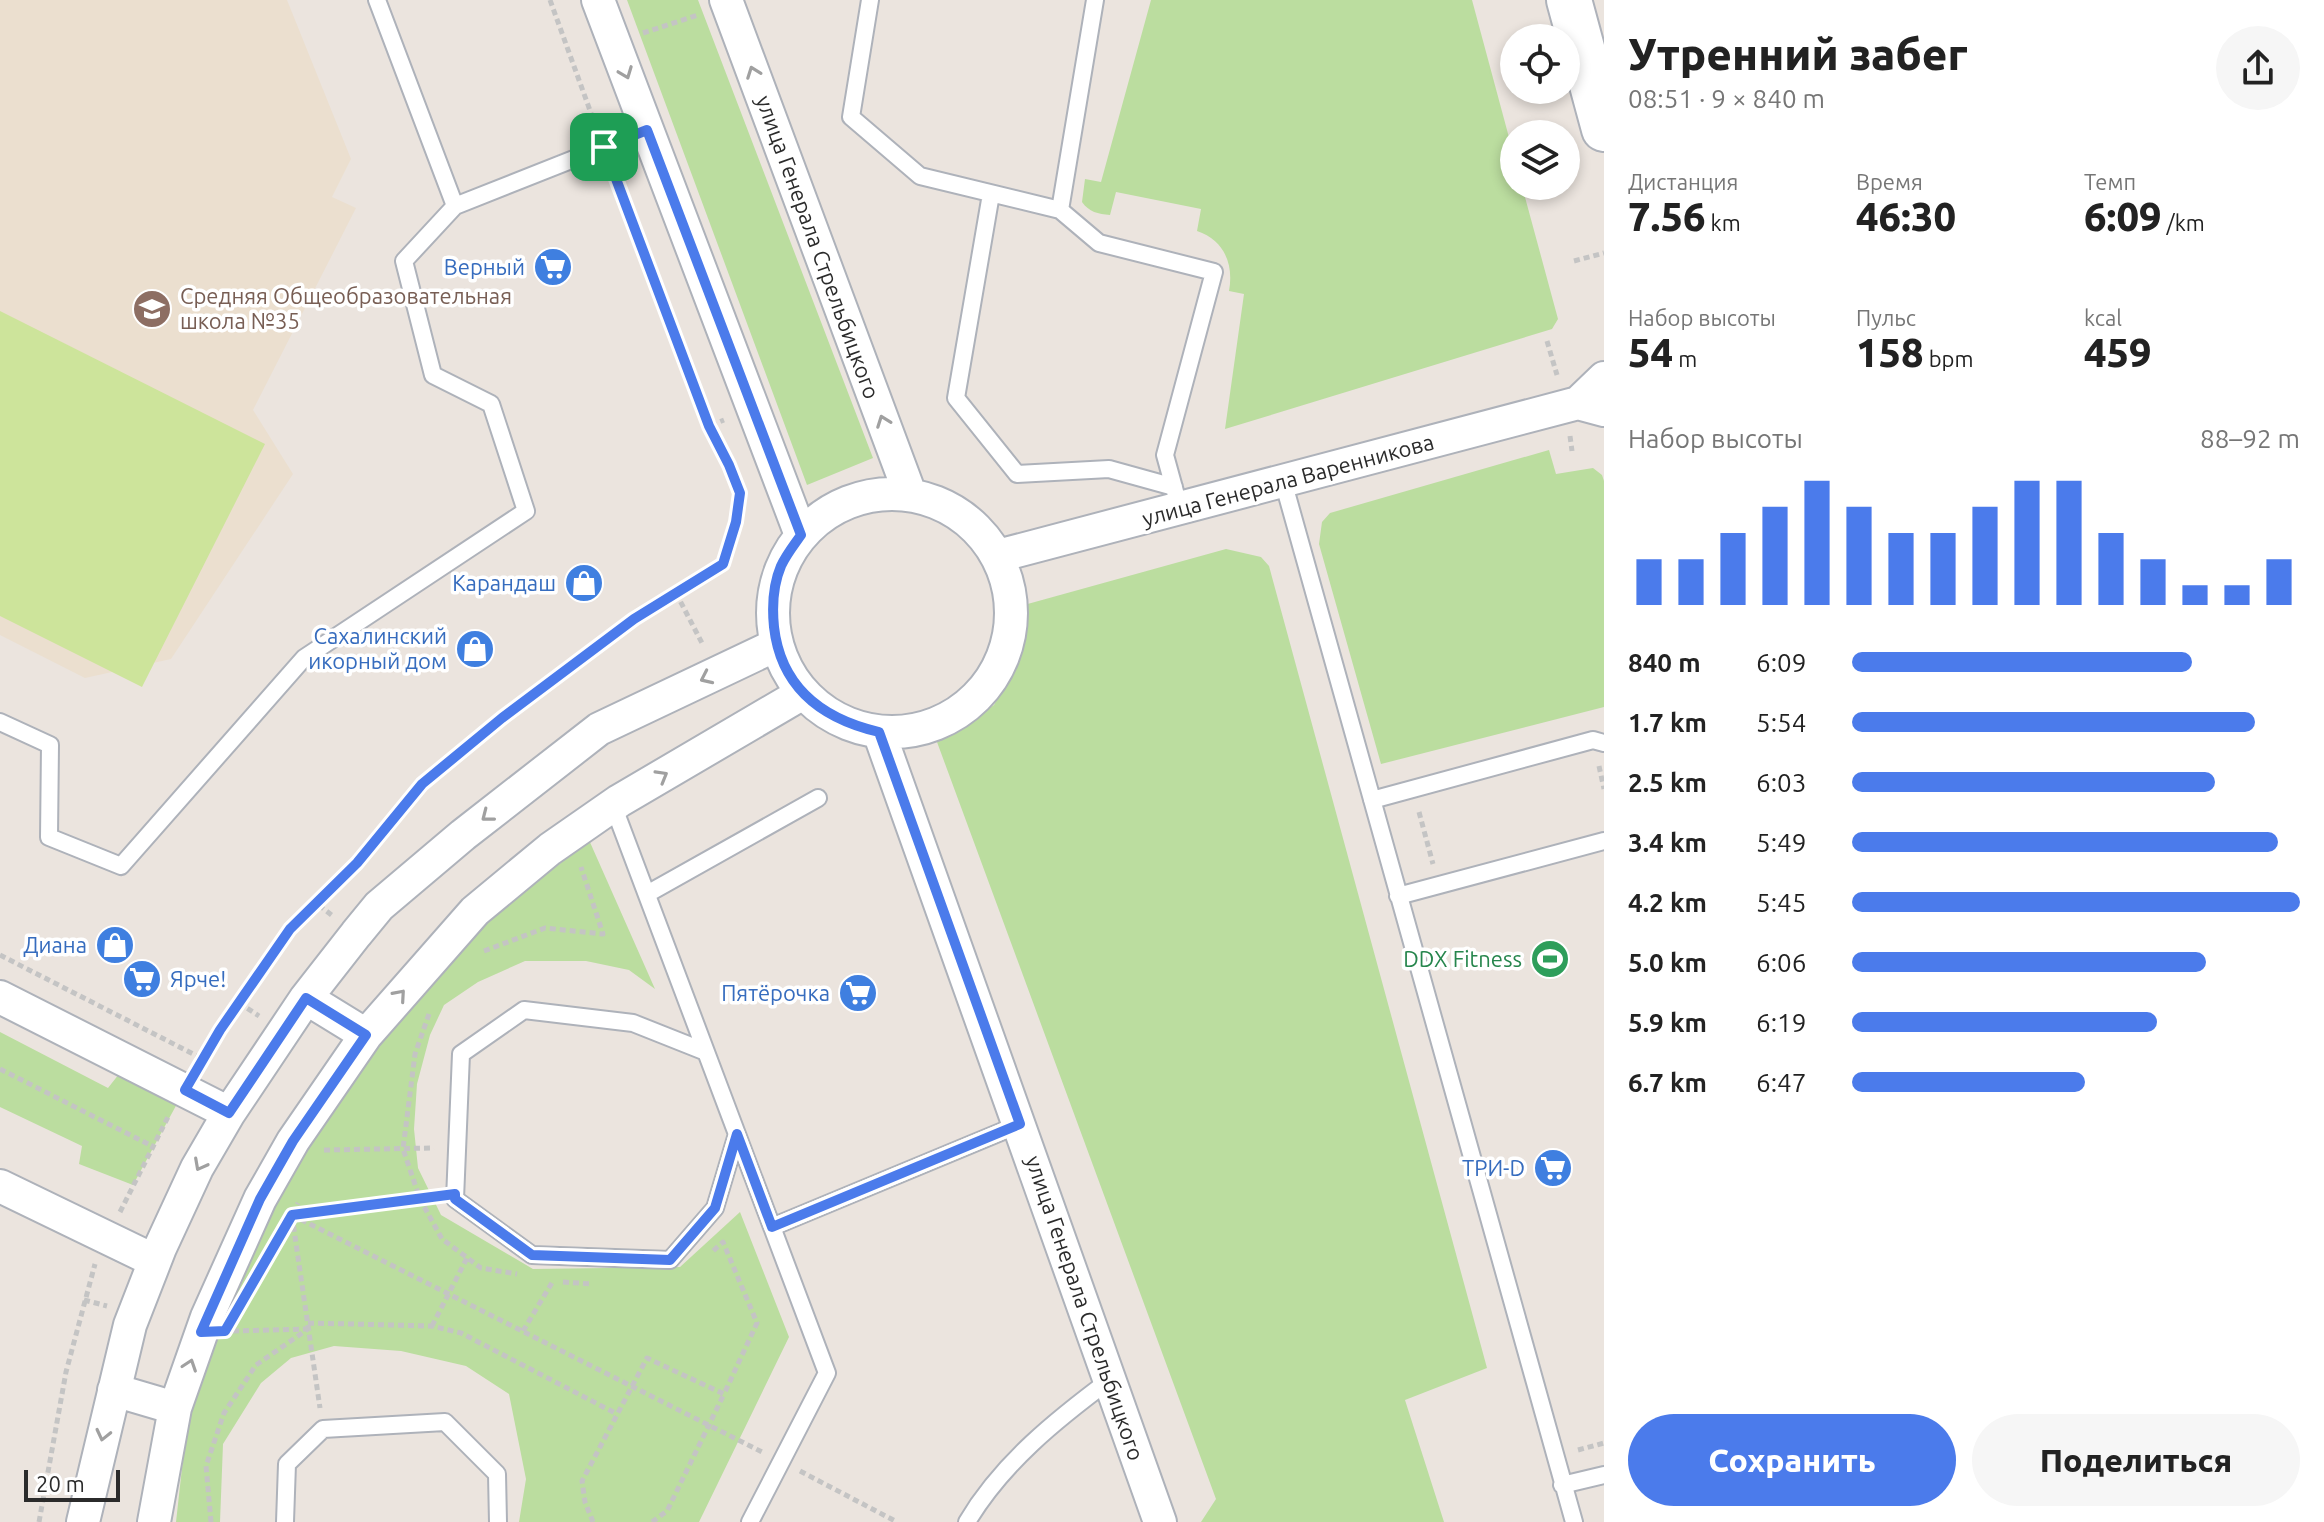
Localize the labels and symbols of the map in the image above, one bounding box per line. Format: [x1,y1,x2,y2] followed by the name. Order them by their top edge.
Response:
[616,65,633,79] one-way arrow
[746,66,763,80] one-way arrow
[752,92,885,402] street label: улица Генерала Стрельбицкого
[570,113,638,181] pin
[532,246,574,288] supermarket icon: Верный
[444,254,525,279] place label: Верный
[180,283,512,333] place label: Средняя Общеобразовательная школа №35
[131,288,173,330] school or university icon: Средняя Общеобразовательная школа №35
[876,415,893,429] one-way arrow
[1139,429,1436,531] street label: улица Генерала Варенникова
[563,562,605,604] shop icon: Карандаш
[452,570,556,595] place label: Карандаш
[308,623,447,673] place label: Сахалинский икорный дом
[454,628,496,670] shop icon: Сахалинский икорный дом
[699,668,714,684] one-way arrow
[653,770,668,786] one-way arrow
[481,806,496,820] one-way arrow
[94,924,136,966] shop icon: Диана
[23,932,87,957] place label: Диана
[1529,938,1571,980] sports icon: DDX Fitness
[1403,946,1522,971] place label: DDX Fitness
[121,958,163,1000] supermarket icon: Ярче!
[170,966,226,991] place label: Ярче!
[837,972,879,1014] supermarket icon: Пятёрочка
[721,980,830,1005] place label: Пятёрочка
[391,990,405,1005] one-way arrow
[1532,1147,1574,1189] supermarket icon: ТРИ-D
[1021,1152,1150,1464] street label: улица Генерала Стрельбицкого
[1462,1155,1525,1180] place label: ТРИ-D
[194,1156,209,1171] one-way arrow
[180,1358,197,1372] one-way arrow
[96,1428,113,1441] one-way arrow
[24,1466,120,1502] scale bar

